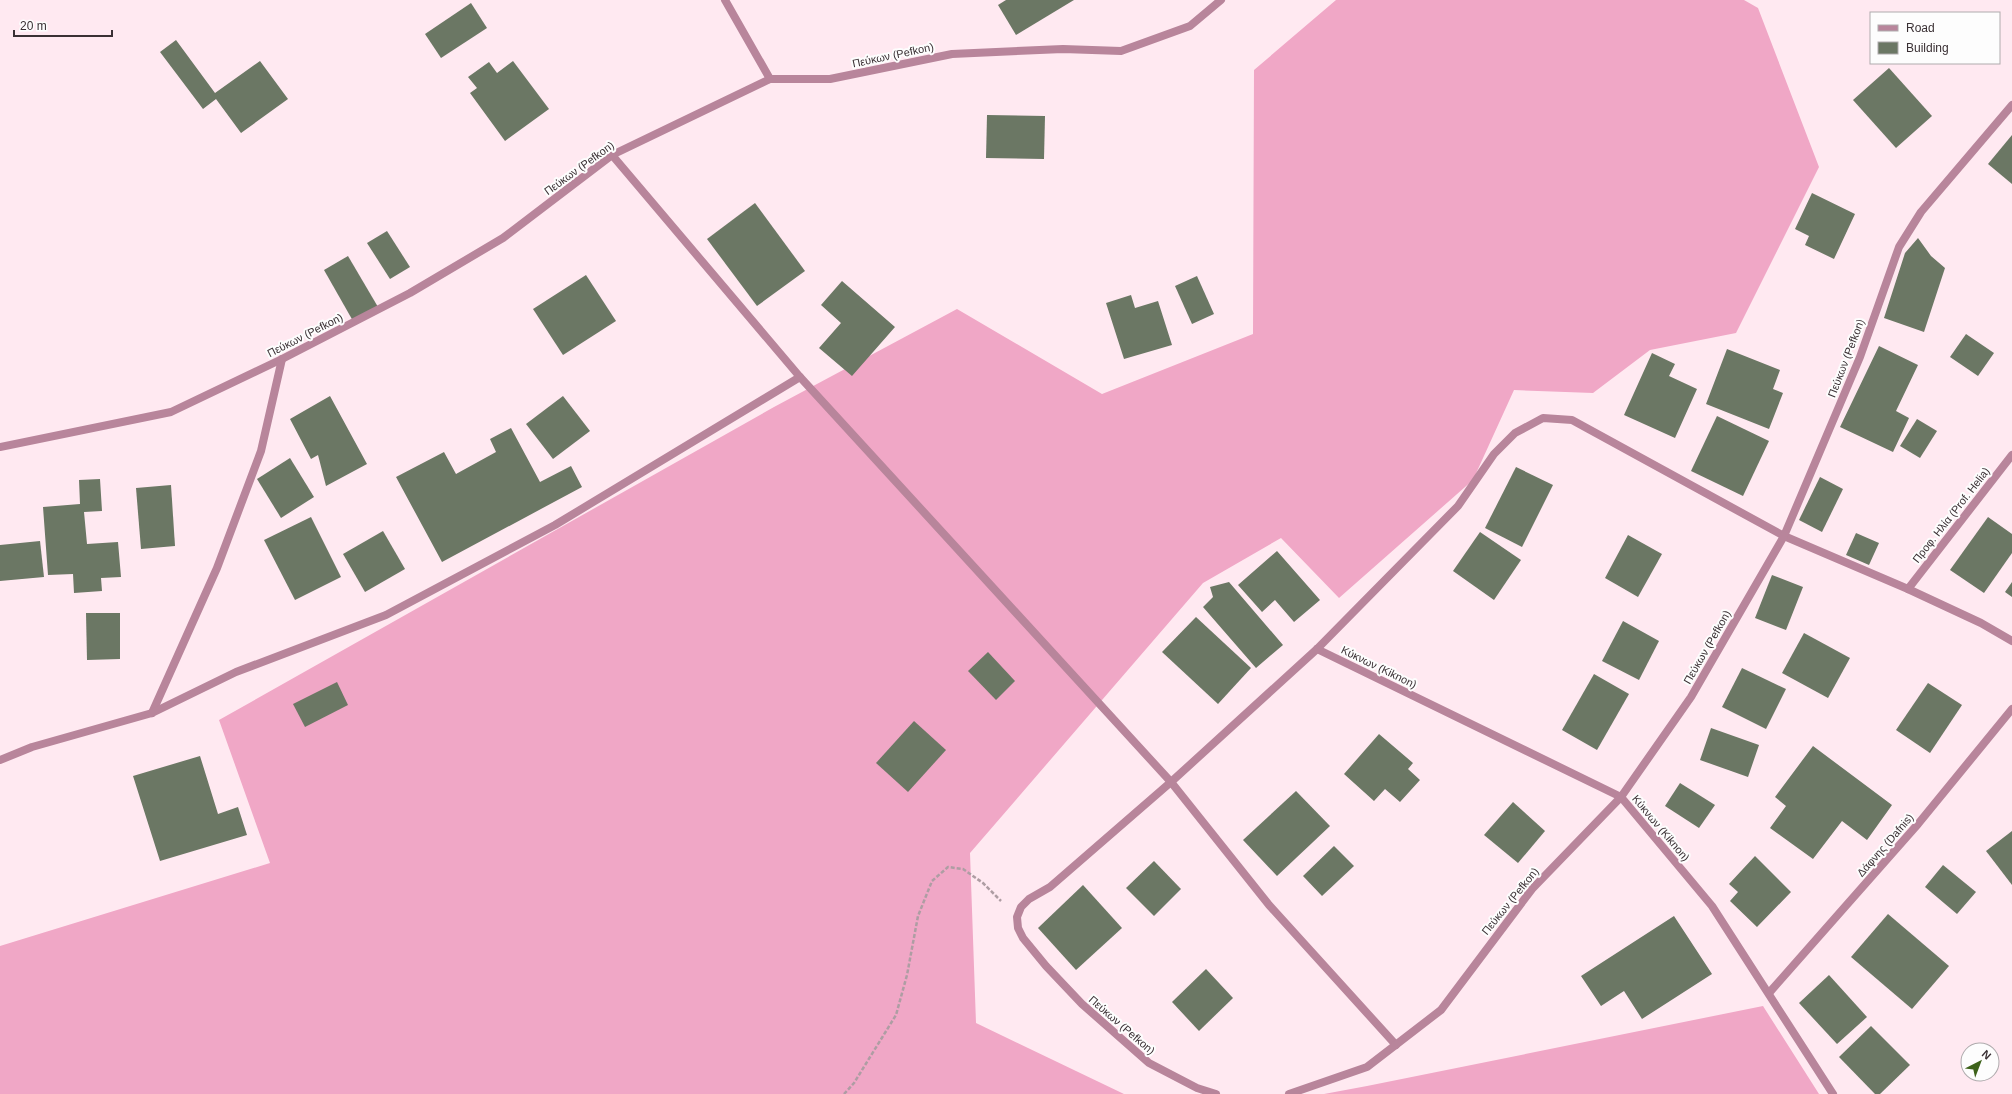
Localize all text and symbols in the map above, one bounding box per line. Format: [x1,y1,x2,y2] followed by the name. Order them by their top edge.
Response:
[14,12,112,38] scale bar
[1870,12,2000,64] legend
[20,19,47,33] text: 20 m
[1906,21,1935,35] text: Road
[851,41,935,69] street label: Πεύκων (Pefkon)
[1906,41,1949,55] text: Building
[542,139,616,197] street label: Πεύκων (Pefkon)
[265,311,345,359] street label: Πεύκων (Pefkon)
[1826,317,1866,399] street label: Πεύκων (Pefkon)
[1910,465,1992,565] street label: Προφ. Ηλία (Prof. Helia)
[1681,608,1733,686] street label: Πεύκων (Pefkon)
[1339,644,1419,690] street label: Κύκνων (Kiknon)
[1630,793,1692,863] street label: Κύκνων (Kiknon)
[1854,811,1916,879] street label: Δάφνης (Dafnis)
[1479,865,1541,937] street label: Πεύκων (Pefkon)
[1087,993,1157,1057] street label: Πεύκων (Pefkon)
[1960,1042,2000,1082] north arrow
[1980,1047,1994,1062] text: N

